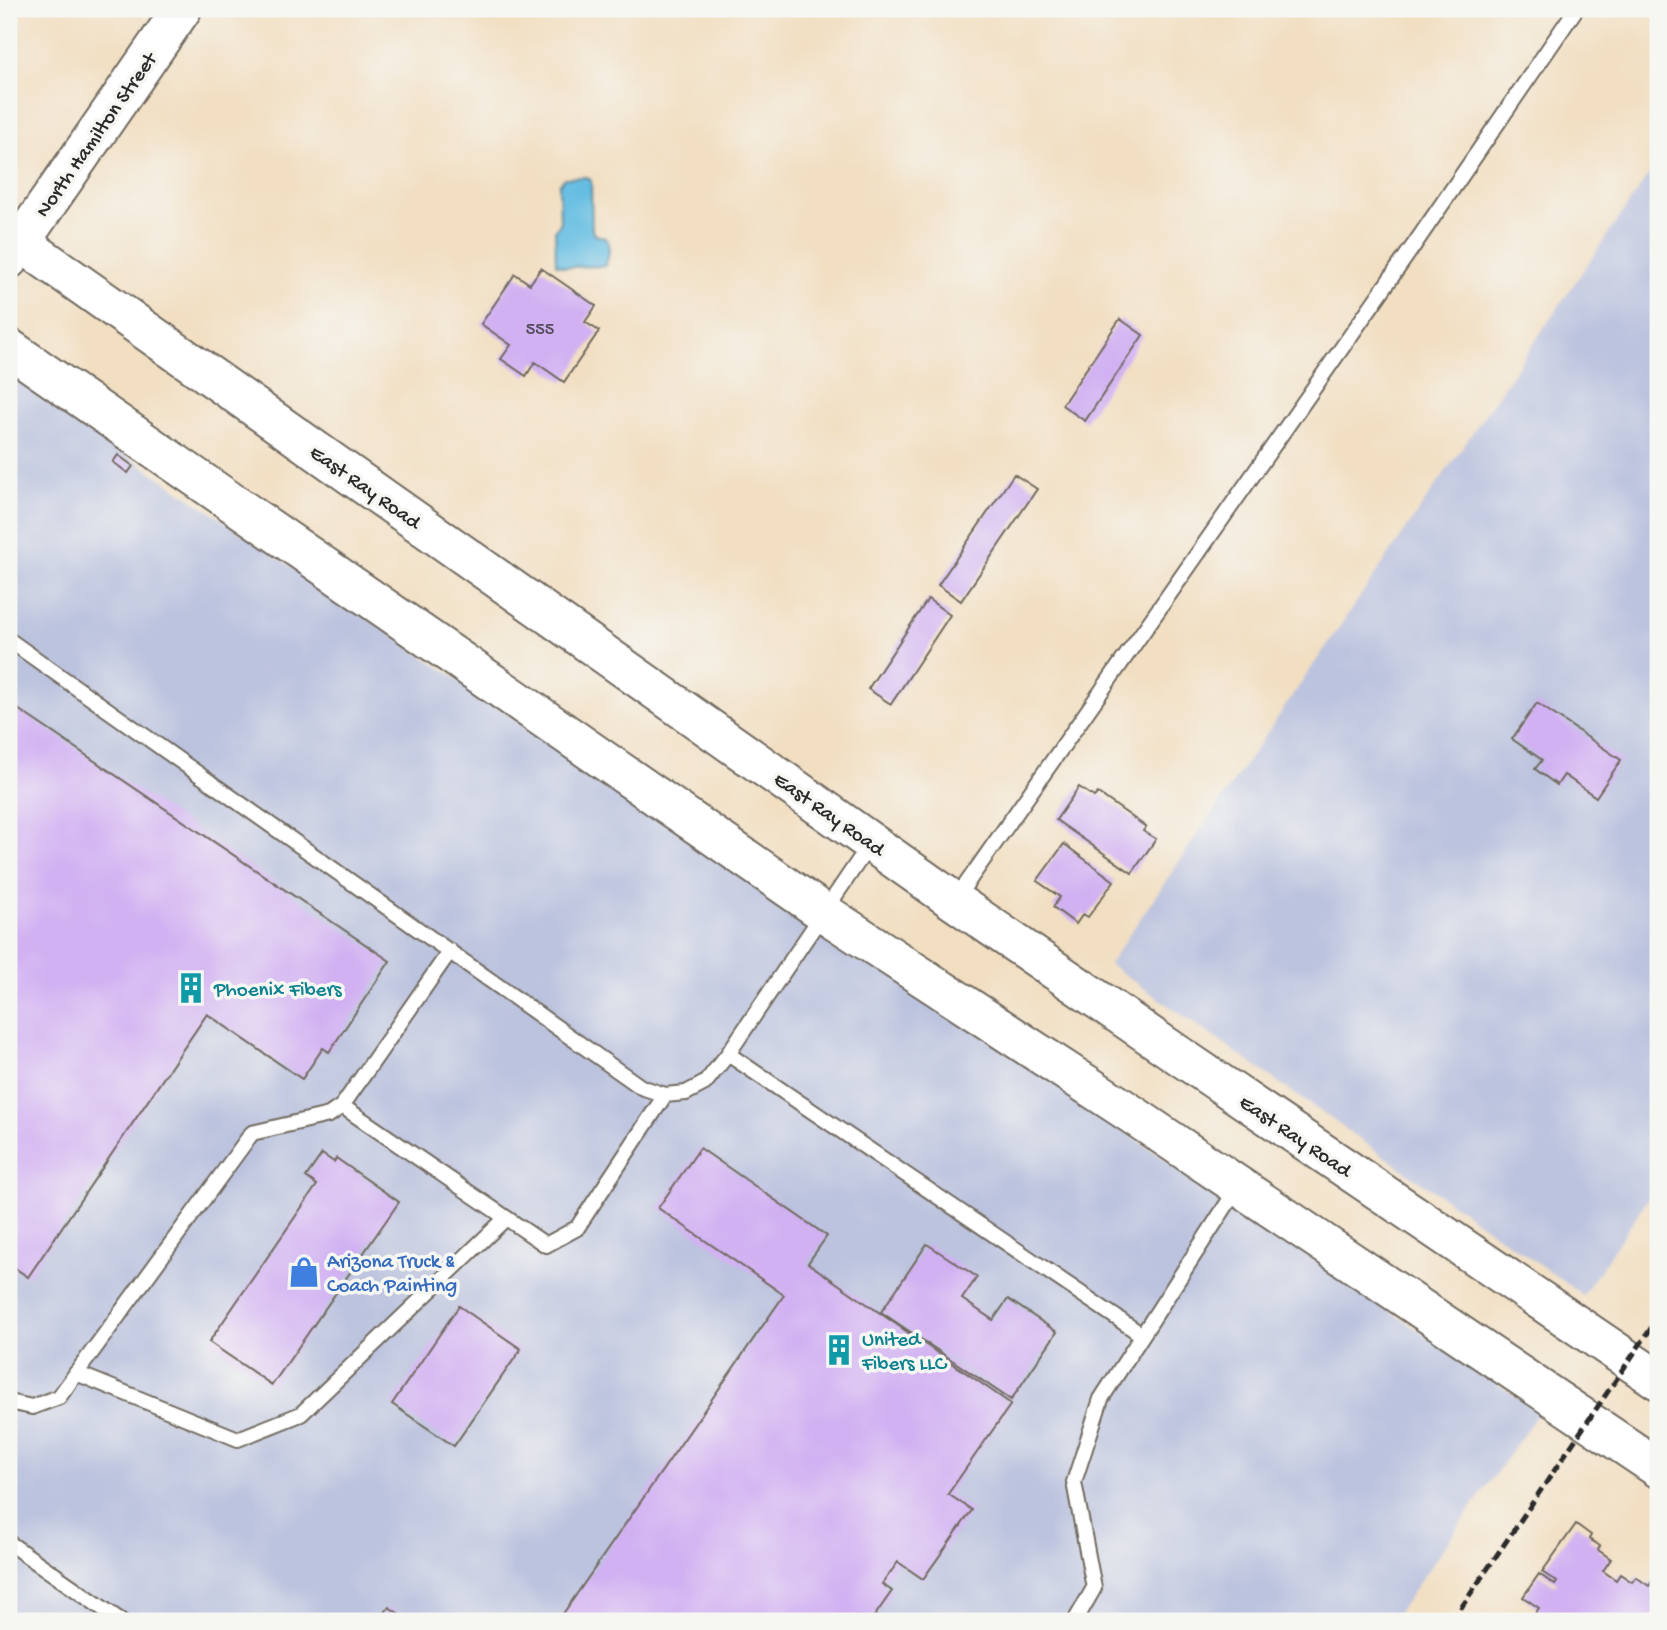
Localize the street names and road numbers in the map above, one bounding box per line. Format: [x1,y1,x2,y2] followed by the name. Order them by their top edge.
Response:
[32,47,165,223] street label: North Hamilton Street
[304,441,426,537] street label: East Ray Road
[768,768,890,864] street label: East Ray Road
[1233,1091,1356,1186] street label: East Ray Road

